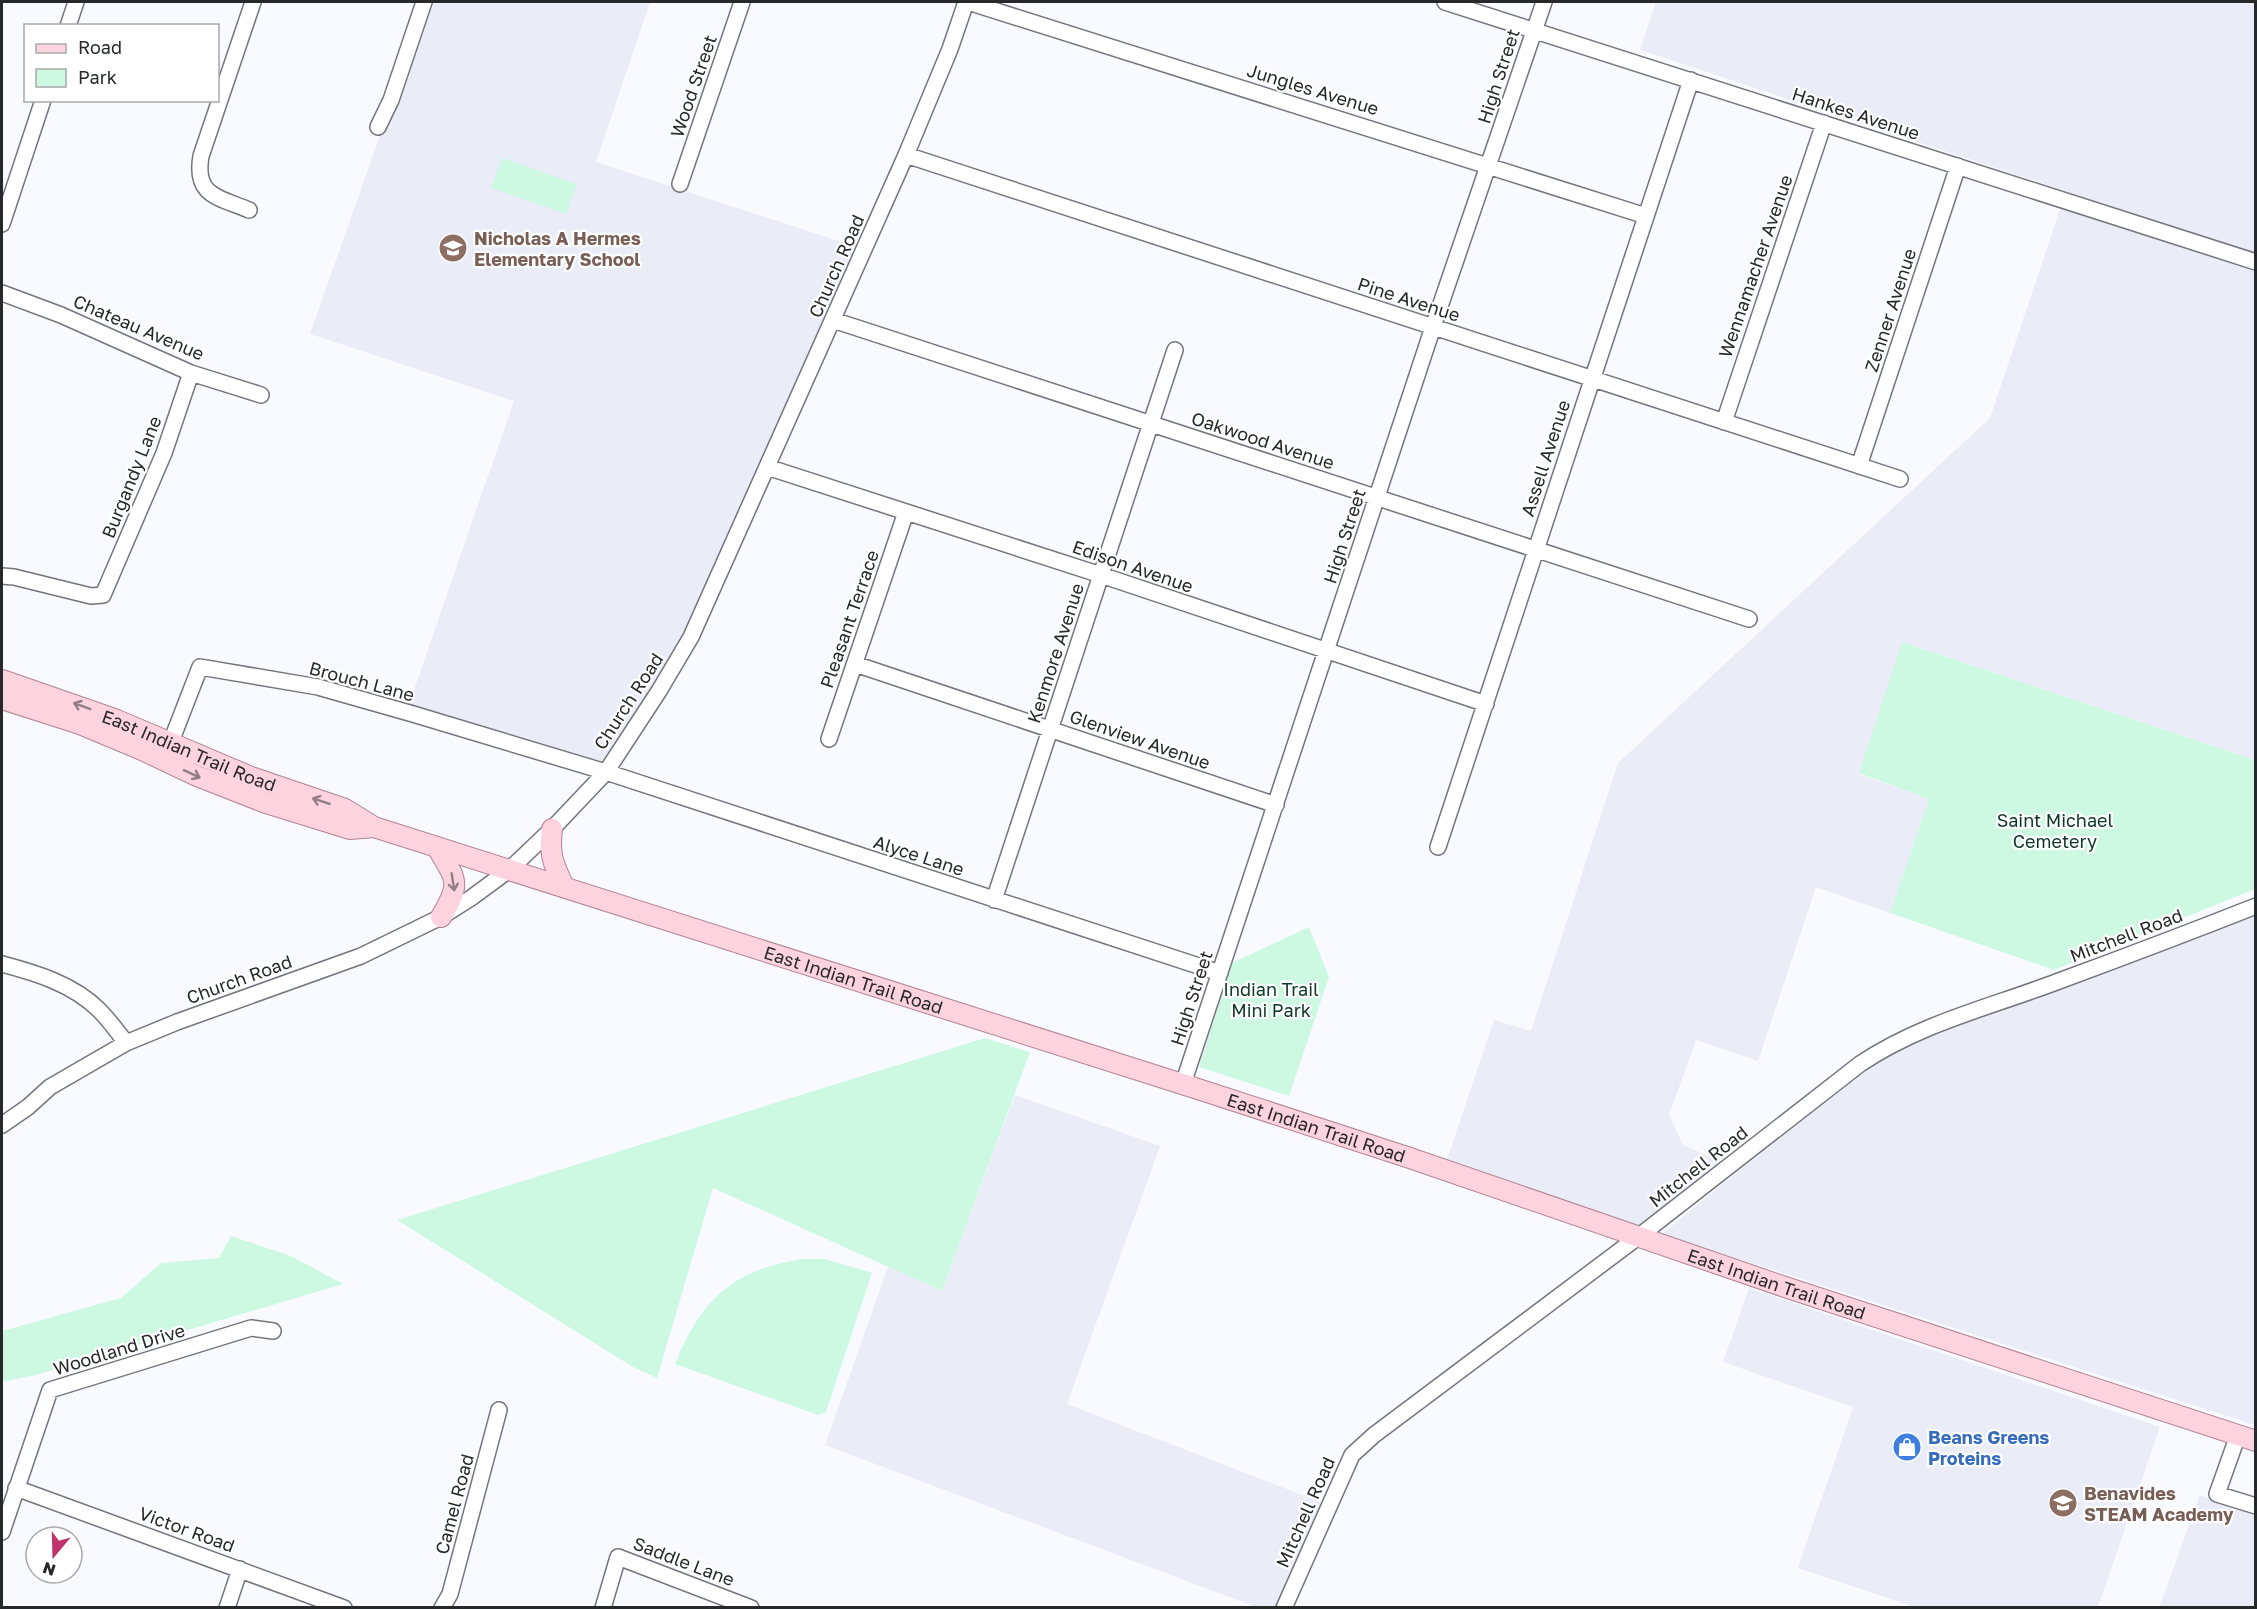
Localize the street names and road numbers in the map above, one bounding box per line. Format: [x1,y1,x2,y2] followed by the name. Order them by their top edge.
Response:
[1472,26,1524,126] street label: High Street
[665,32,721,140] street label: Wood Street
[1244,59,1382,119] street label: Jungles Avenue
[1789,82,1923,144] street label: Hankes Avenue
[1713,172,1797,360] street label: Wennamacher Avenue
[803,211,869,321] street label: Church Road
[1860,245,1920,375] street label: Zenner Avenue
[1355,272,1463,326] street label: Pine Avenue
[70,290,208,364] street label: Chateau Avenue
[1516,397,1574,519] street label: Assell Avenue
[1189,407,1337,473] street label: Oakwood Avenue
[96,413,166,541] street label: Burgandy Lane
[1318,486,1370,586] street label: High Street
[1070,535,1196,597] street label: Edison Avenue
[815,547,883,691] street label: Pleasant Terrace
[1022,580,1088,726] street label: Kenmore Avenue
[589,649,667,753] street label: Church Road
[307,656,417,706] street label: Brouch Lane
[99,705,279,796] street label: East Indian Trail Road
[1067,705,1213,773] street label: Glenview Avenue
[871,830,967,880] street label: Alyce Lane
[2067,903,2185,967] street label: Mitchell Road
[761,941,946,1018] street label: East Indian Trail Road
[1165,948,1217,1048] street label: High Street
[183,950,295,1008] street label: Church Road
[1224,1088,1408,1167] street label: East Indian Trail Road
[1644,1121,1752,1211] street label: Mitchell Road
[1685,1243,1868,1324] street label: East Indian Trail Road
[51,1319,187,1379] street label: Woodland Drive
[430,1451,478,1557] street label: Camel Road
[1271,1453,1339,1571] street label: Mitchell Road
[136,1502,238,1556] street label: Victor Road
[630,1532,738,1590] street label: Saddle Lane

